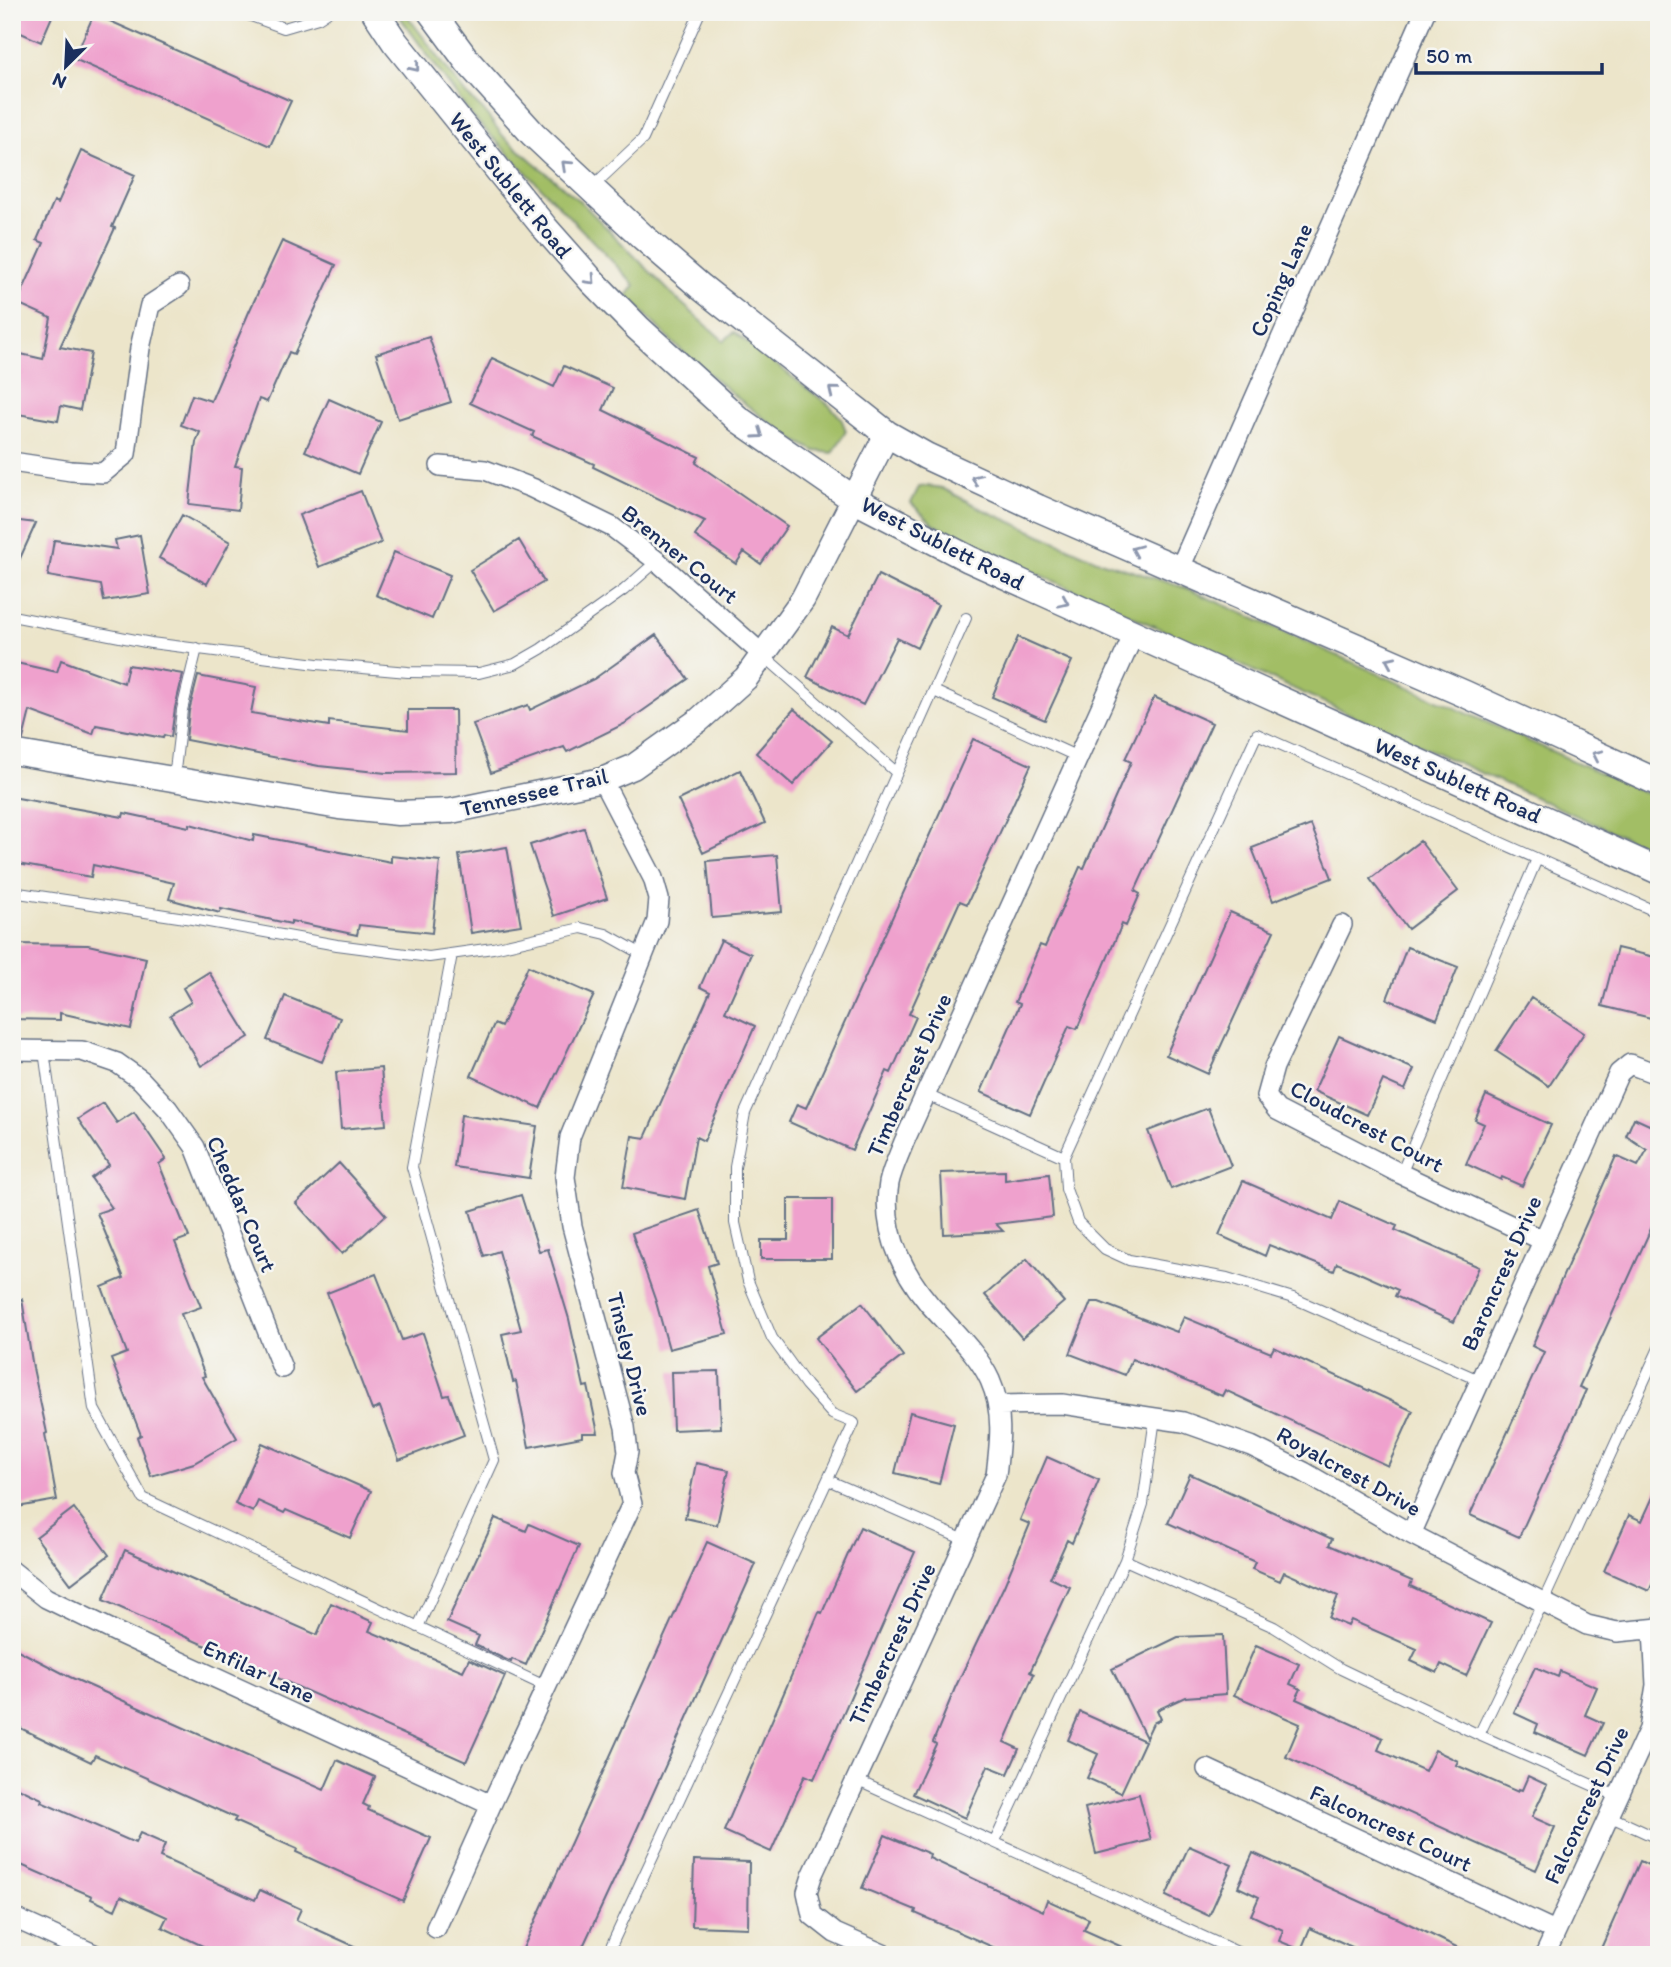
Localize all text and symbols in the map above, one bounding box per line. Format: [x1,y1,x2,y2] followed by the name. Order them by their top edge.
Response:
[32,32,102,102] north arrow
[1416,32,1601,76] scale bar
[1426,43,1473,68] text: 50 m
[407,59,420,72] one-way arrow
[49,68,70,94] text: N
[443,106,579,264] street label: West Sublett Road
[561,161,574,174] one-way arrow
[1244,219,1318,341] street label: Coping Lane
[583,272,596,285] one-way arrow
[829,387,842,399] one-way arrow
[751,425,764,438] one-way arrow
[971,473,983,487] one-way arrow
[856,490,1030,596] street label: West Sublett Road
[616,498,744,610] street label: Brenner Court
[1131,544,1143,558] one-way arrow
[1057,594,1070,608] one-way arrow
[1384,655,1396,669] one-way arrow
[1370,731,1546,830] street label: West Sublett Road
[1592,749,1604,763] one-way arrow
[457,761,611,823] street label: Tennessee Trail
[860,989,958,1161] street label: Timbercrest Drive
[1285,1074,1449,1178] street label: Cloudcrest Court
[201,1132,283,1277] street label: Cheddar Court
[1454,1191,1548,1355] street label: Baroncrest Drive
[601,1289,659,1419] street label: Tinsley Drive
[1272,1420,1426,1522] street label: Royalcrest Drive
[842,1558,942,1730] street label: Timbercrest Drive
[199,1633,319,1709] street label: Enfilar Lane
[1537,1722,1635,1888] street label: Falconcrest Drive
[1305,1778,1477,1878] street label: Falconcrest Court

